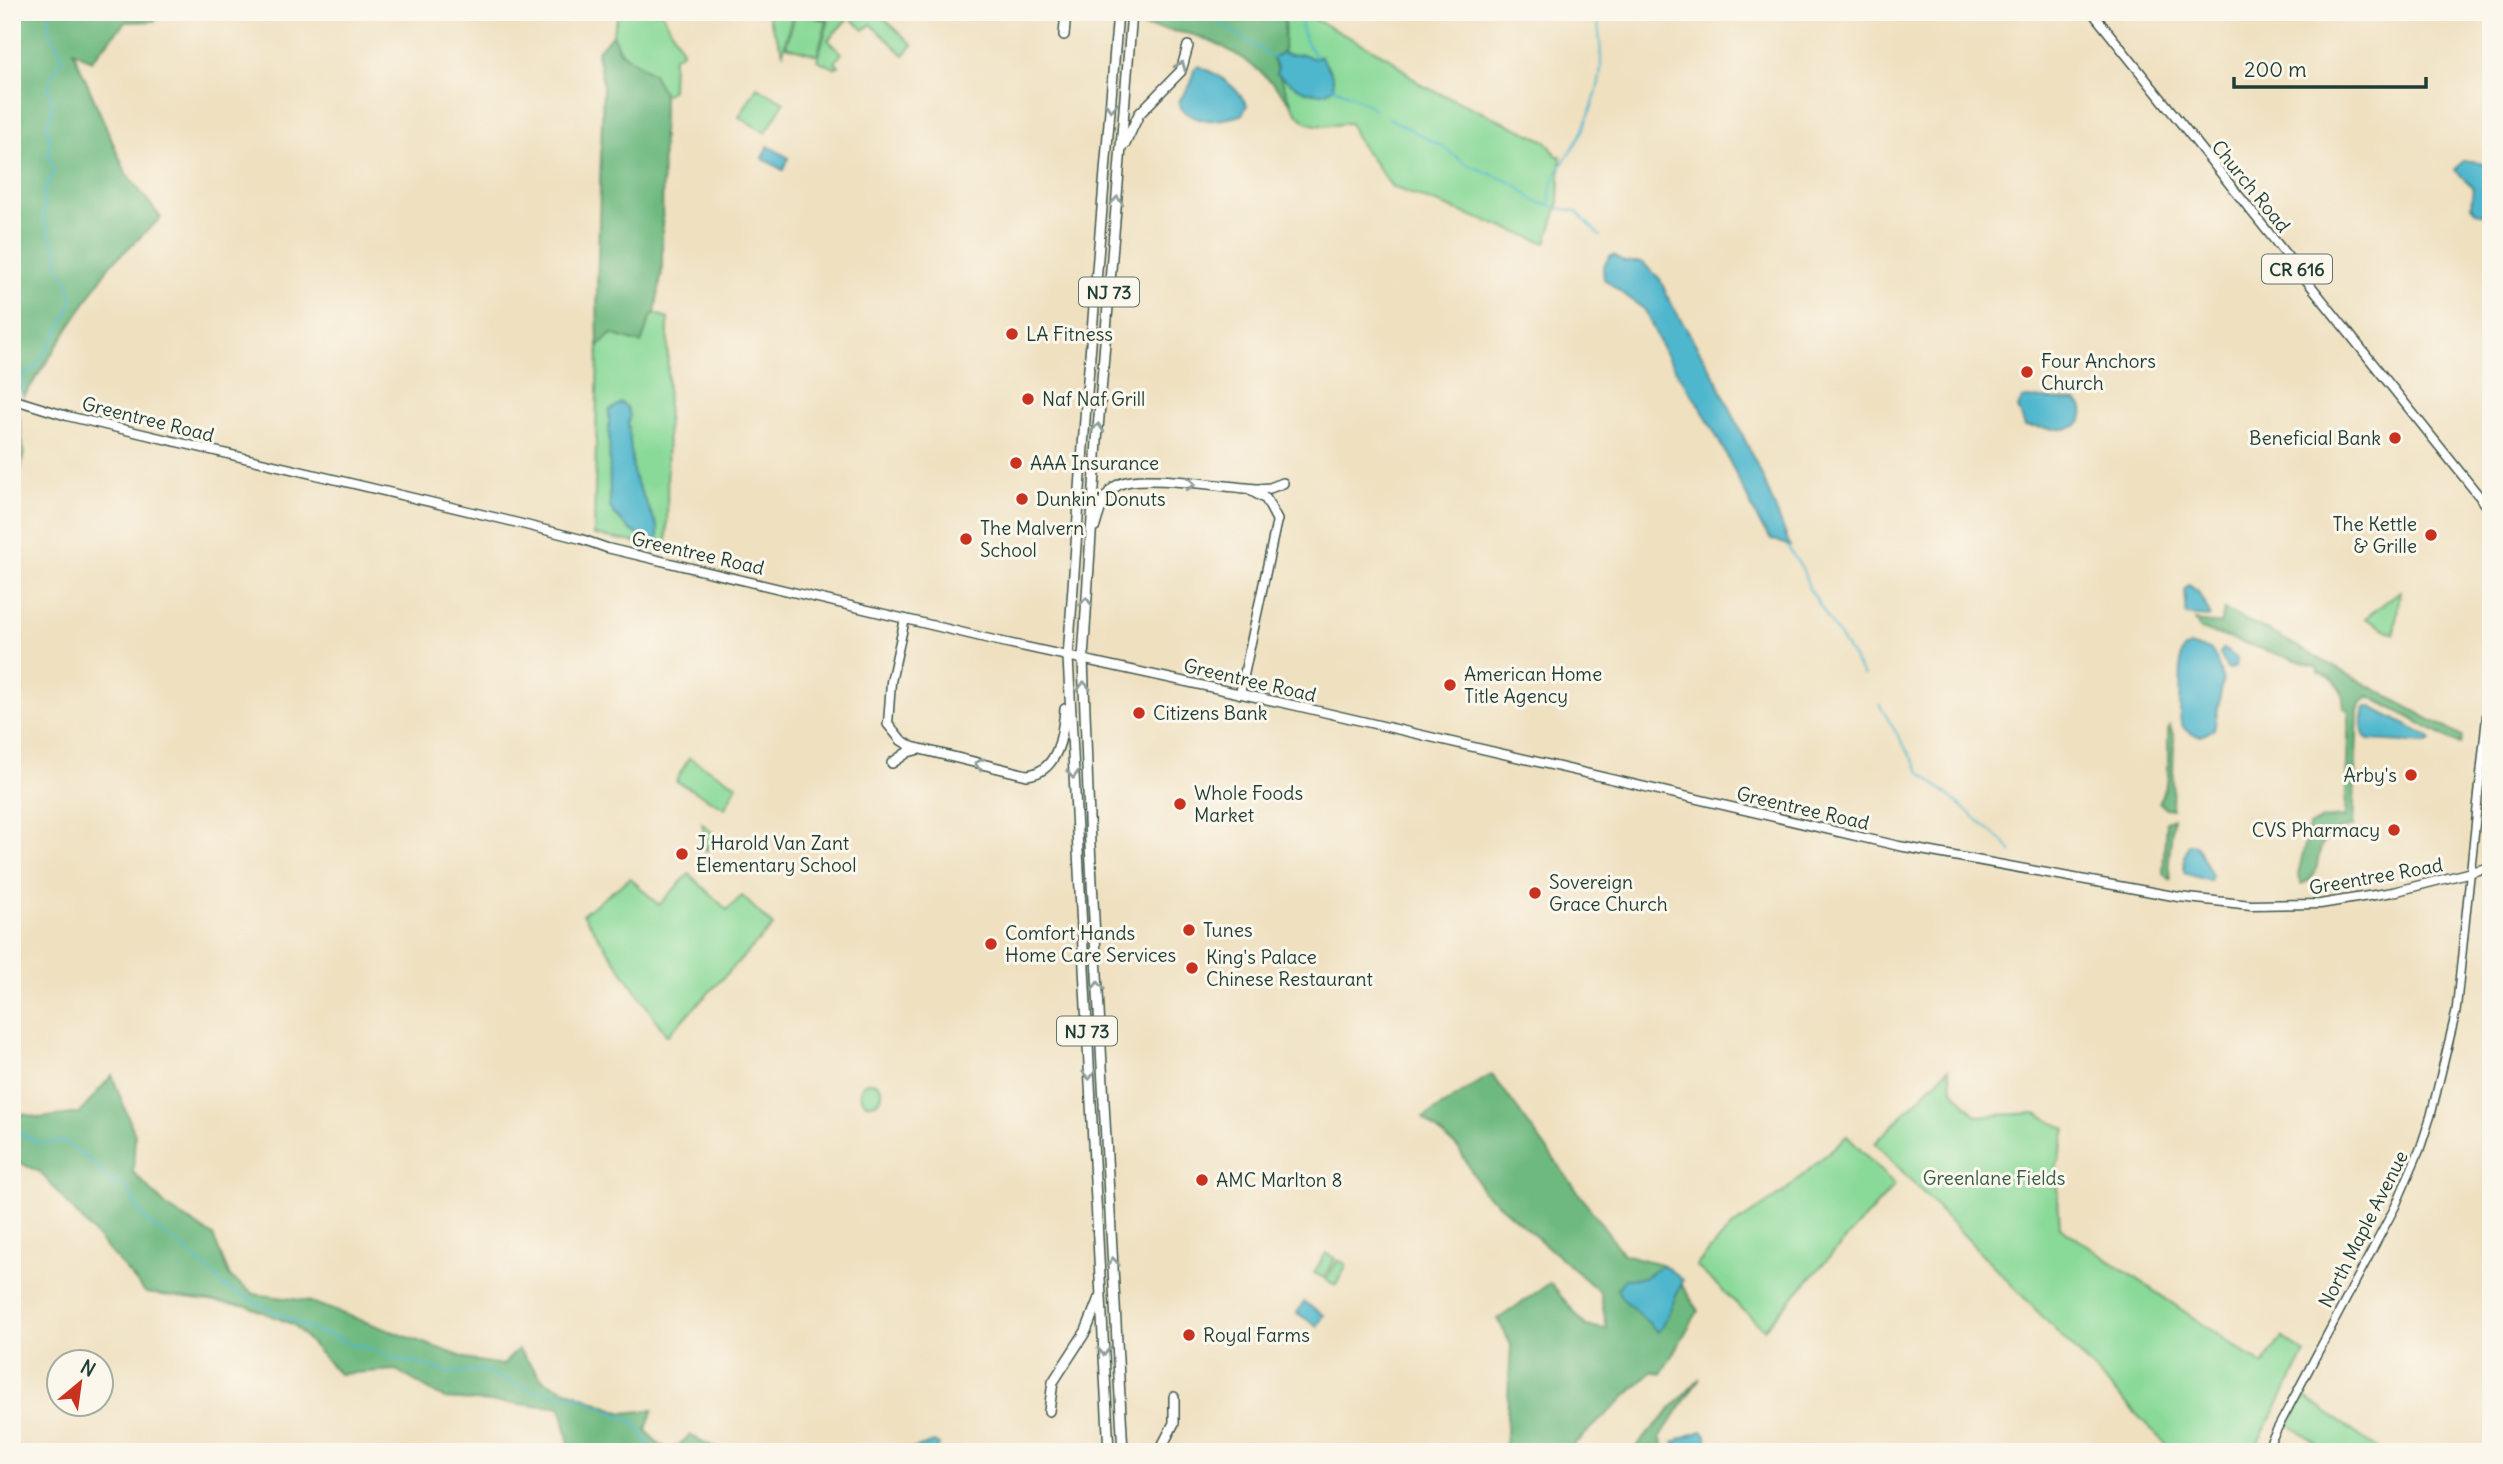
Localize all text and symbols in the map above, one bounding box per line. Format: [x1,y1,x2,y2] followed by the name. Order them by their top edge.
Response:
[2234,46,2426,90] scale bar
[2244,56,2307,83] text: 200 m
[1173,61,1187,73] one-way arrow
[1104,101,1119,112] one-way arrow
[2207,135,2295,237] street label: Church Road
[1109,195,1124,206] one-way arrow
[2262,255,2332,284] road number: CR 616
[1079,278,1139,306] road number: NJ 73
[1026,322,1113,346] place label: LA Fitness
[1004,326,1020,342] marker: LA Fitness
[2041,349,2156,395] place label: Four Anchors Church
[2019,364,2035,380] marker: Four Anchors Church
[1042,387,1145,411] place label: Naf Naf Grill
[79,391,217,447] street label: Greentree Road
[1020,391,1036,407] marker: Naf Naf Grill
[1090,422,1105,433] one-way arrow
[2249,426,2381,450] place label: Beneficial Bank
[2387,430,2403,446] marker: Beneficial Bank
[1030,451,1159,475] place label: AAA Insurance
[1008,455,1024,471] marker: AAA Insurance
[1186,476,1197,491] one-way arrow
[1036,487,1166,511] place label: Dunkin' Donuts
[1014,491,1030,507] marker: Dunkin' Donuts
[2333,512,2417,558] place label: The Kettle & Grille
[980,516,1084,562] place label: The Malvern School
[629,526,767,580] street label: Greentree Road
[2423,527,2439,543] marker: The Kettle & Grille
[958,531,974,547] marker: The Malvern School
[1078,596,1093,607] one-way arrow
[1181,653,1319,707] street label: Greentree Road
[1464,662,1602,708] place label: American Home Title Agency
[1442,677,1458,693] marker: American Home Title Agency
[1076,680,1091,691] one-way arrow
[1153,701,1268,725] place label: Citizens Bank
[1131,705,1147,721] marker: Citizens Bank
[973,758,985,773] one-way arrow
[2344,763,2397,787] place label: Arby's
[2403,767,2419,783] marker: Arby's
[1066,769,1081,780] one-way arrow
[1194,781,1303,827] place label: Whole Foods Market
[1734,781,1872,835] street label: Greentree Road
[1172,796,1188,812] marker: Whole Foods Market
[2252,818,2380,842] place label: CVS Pharmacy
[2386,822,2402,838] marker: CVS Pharmacy
[696,831,857,877] place label: J Harold Van Zant Elementary School
[674,846,690,862] marker: J Harold Van Zant Elementary School
[2307,852,2445,900] street label: Greentree Road
[1549,870,1668,916] place label: Sovereign Grace Church
[1527,885,1543,901] marker: Sovereign Grace Church
[1203,918,1253,942] place label: Tunes
[1005,921,1176,967] place label: Comfort Hands Home Care Services
[1181,922,1197,938] marker: Tunes
[983,936,999,952] marker: Comfort Hands Home Care Services
[1206,945,1373,991] place label: King's Palace Chinese Restaurant
[1184,960,1200,976] marker: King's Palace Chinese Restaurant
[1091,981,1106,992] one-way arrow
[1057,1016,1117,1046] road number: NJ 73
[1081,1069,1096,1080] one-way arrow
[2313,1147,2413,1311] street label: North Maple Avenue
[1923,1166,2065,1190] park label: Greenlane Fields
[1216,1168,1342,1192] place label: AMC Marlton 8
[1194,1172,1210,1188] marker: AMC Marlton 8
[1105,1257,1120,1268] one-way arrow
[1203,1323,1310,1347] place label: Royal Farms
[1181,1327,1197,1343] marker: Royal Farms
[1096,1345,1111,1356] one-way arrow
[46,1348,116,1418] north arrow
[77,1354,100,1382] text: N

